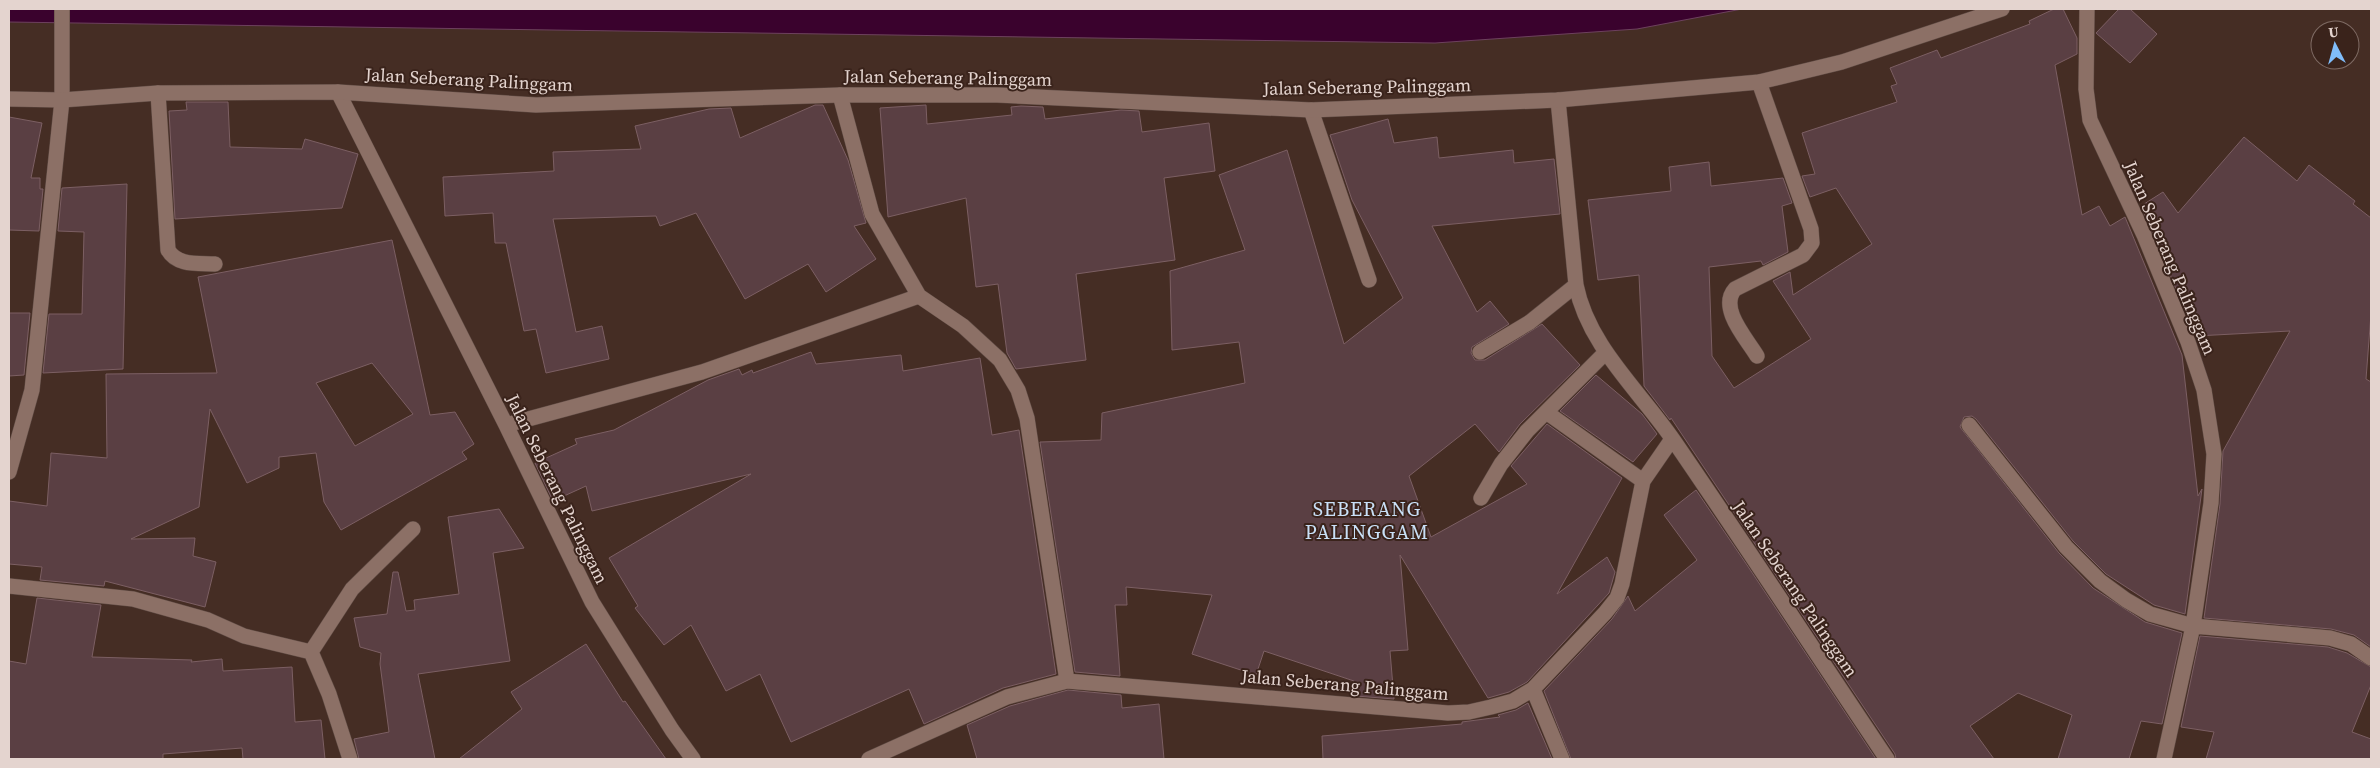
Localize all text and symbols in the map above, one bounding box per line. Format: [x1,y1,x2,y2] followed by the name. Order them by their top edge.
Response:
[2310,20,2360,70] north arrow
[2328,22,2340,43] text: U
[363,62,574,97] street label: Jalan Seberang Palinggam
[843,63,1052,92] street label: Jalan Seberang Palinggam
[1262,72,1471,101] street label: Jalan Seberang Palinggam
[2118,156,2223,359] street label: Jalan Seberang Palinggam
[500,389,614,588] street label: Jalan Seberang Palinggam
[1305,495,1429,546] district label: SEBERANG PALINGGAM
[1726,495,1864,682] street label: Jalan Seberang Palinggam
[1239,663,1450,706] street label: Jalan Seberang Palinggam

